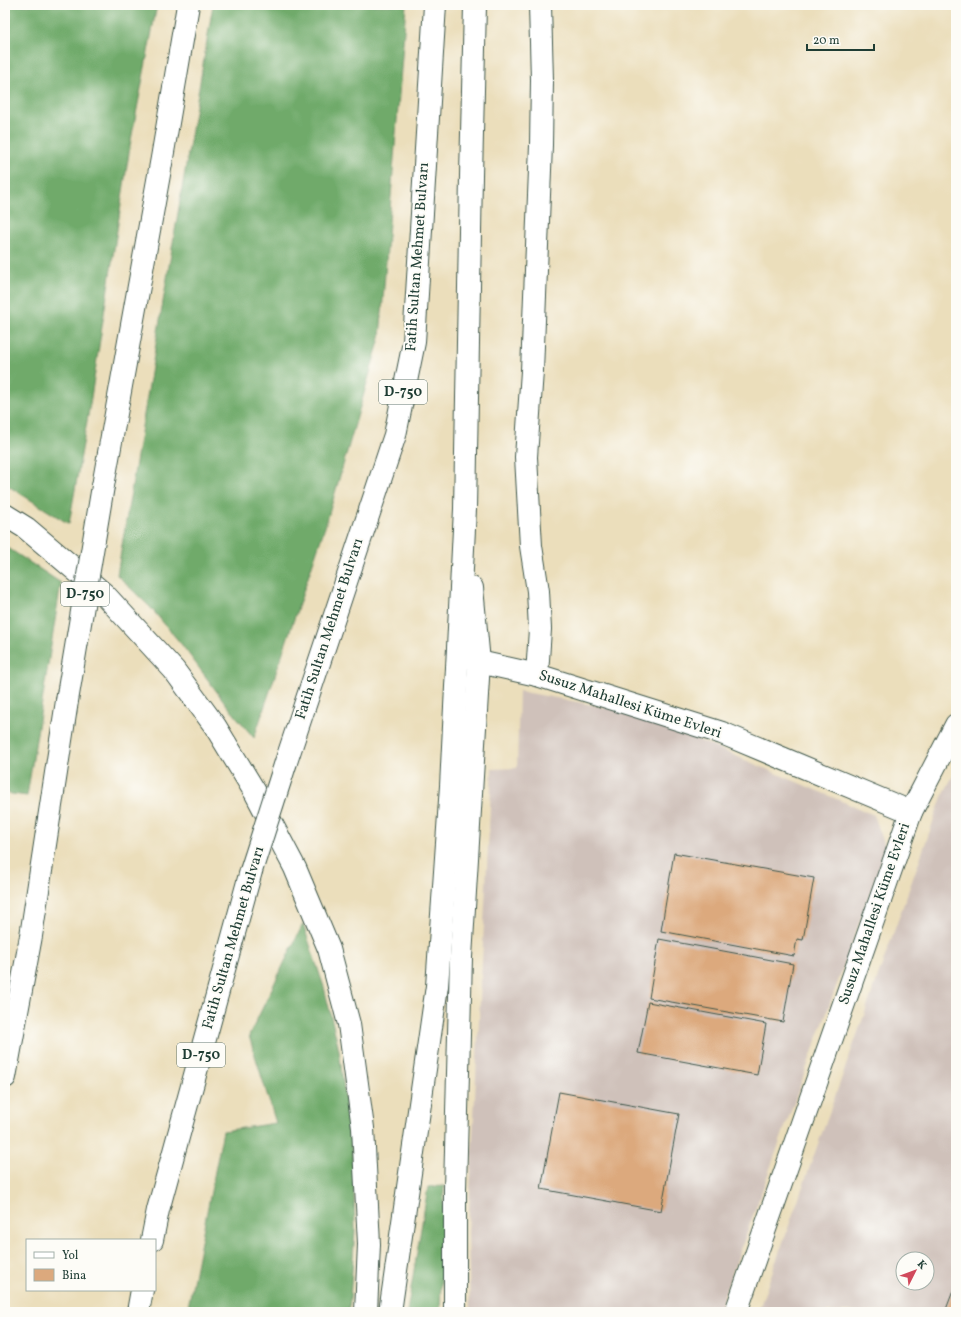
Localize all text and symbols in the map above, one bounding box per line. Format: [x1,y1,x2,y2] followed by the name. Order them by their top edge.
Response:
[807,26,874,52] scale bar
[813,33,840,49] text: 20 m
[401,162,435,352] street label: Fatih Sultan Mehmet Bulvarı
[379,380,427,404] road number: D-750
[291,536,369,722] street label: Fatih Sultan Mehmet Bulvarı
[61,582,109,606] road number: D-750
[536,665,724,745] street label: Susuz Mahallesi Küme Evleri
[834,820,916,1008] street label: Susuz Mahallesi Küme Evleri
[198,844,270,1032] street label: Fatih Sultan Mehmet Bulvarı
[177,1043,225,1067] road number: D-750
[26,1239,156,1291] legend
[62,1248,79,1264] text: Yol
[895,1251,935,1291] north arrow
[913,1257,930,1273] text: K
[62,1268,86,1284] text: Bina

